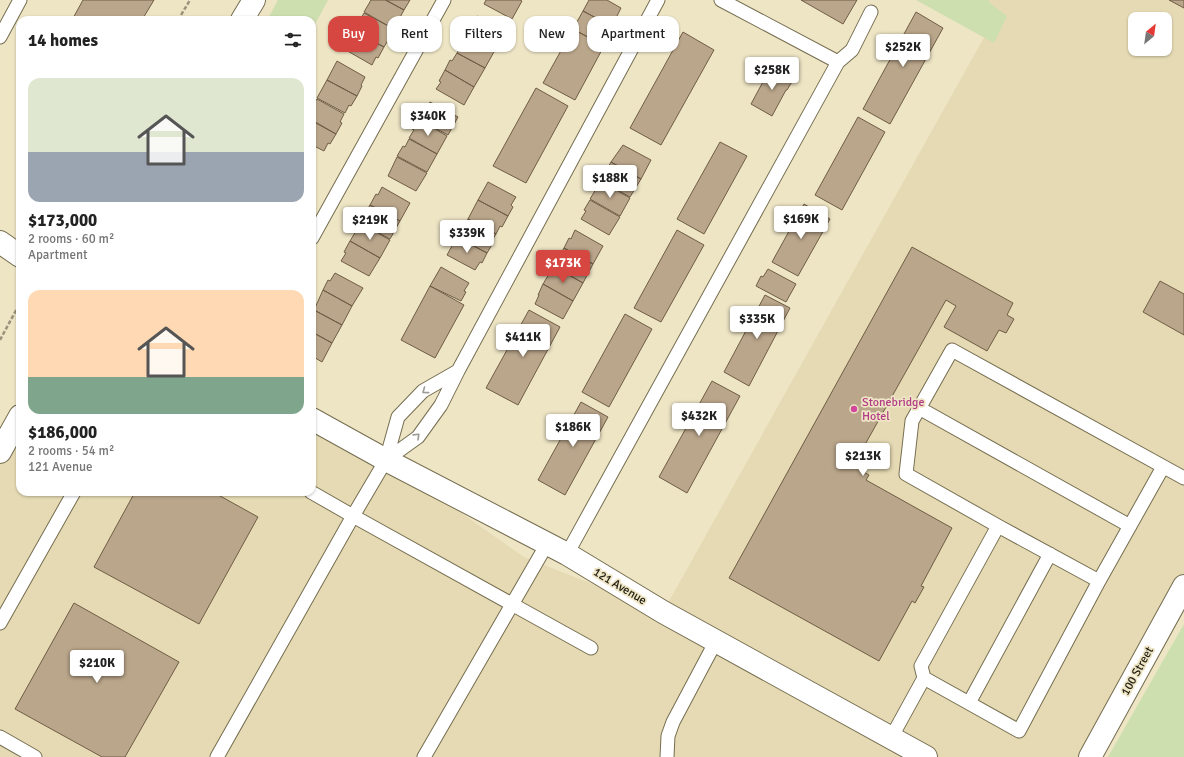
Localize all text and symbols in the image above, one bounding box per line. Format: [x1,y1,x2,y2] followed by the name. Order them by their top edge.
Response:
[1128,12,1172,56] north arrow
[1128,12,1172,56] map controls
[328,16,379,52] chip: Buy
[387,16,442,52] chip: Rent
[450,16,516,52] chip: Filters
[524,16,579,52] chip: New
[587,16,679,52] chip: Apartment
[282,29,304,51] icon: filters
[28,30,98,51] text: 14 homes
[875,34,931,68] pin: $252K
[885,39,921,55] text: $252K
[744,57,800,91] pin: $258K
[754,62,790,78] text: $258K
[400,103,456,137] pin: $340K
[130,104,202,176] icon: home
[410,108,446,124] text: $340K
[582,165,638,199] pin: $188K
[592,170,628,186] text: $188K
[773,206,829,240] pin: $169K
[342,207,398,241] pin: $219K
[28,210,97,231] text: $173,000
[783,211,819,227] text: $169K
[352,212,388,228] text: $219K
[439,220,495,254] pin: $339K
[449,225,485,241] text: $339K
[28,231,114,247] text: 2 rooms · 60 m²
[28,247,88,263] text: Apartment
[535,250,591,284] pin: $173K
[545,255,581,271] text: $173K
[729,306,785,340] pin: $335K
[739,311,775,327] text: $335K
[130,316,202,388] icon: home
[495,324,551,358] pin: $411K
[505,329,541,345] text: $411K
[422,386,429,394] one-way arrow
[862,395,924,424] place label: Stonebridge Hotel
[671,403,727,437] pin: $432K
[849,404,859,414] marker: Stonebridge Hotel
[681,408,717,424] text: $432K
[545,414,601,448] pin: $186K
[555,419,591,435] text: $186K
[28,422,97,443] text: $186,000
[412,433,420,441] one-way arrow
[28,443,114,459] text: 2 rooms · 54 m²
[835,443,891,477] pin: $213K
[845,448,881,464] text: $213K
[28,459,93,475] text: 121 Avenue
[590,565,649,608] street label: 121 Avenue
[1118,644,1157,698] street label: 100 Street
[69,650,125,684] pin: $210K
[79,655,115,671] text: $210K

